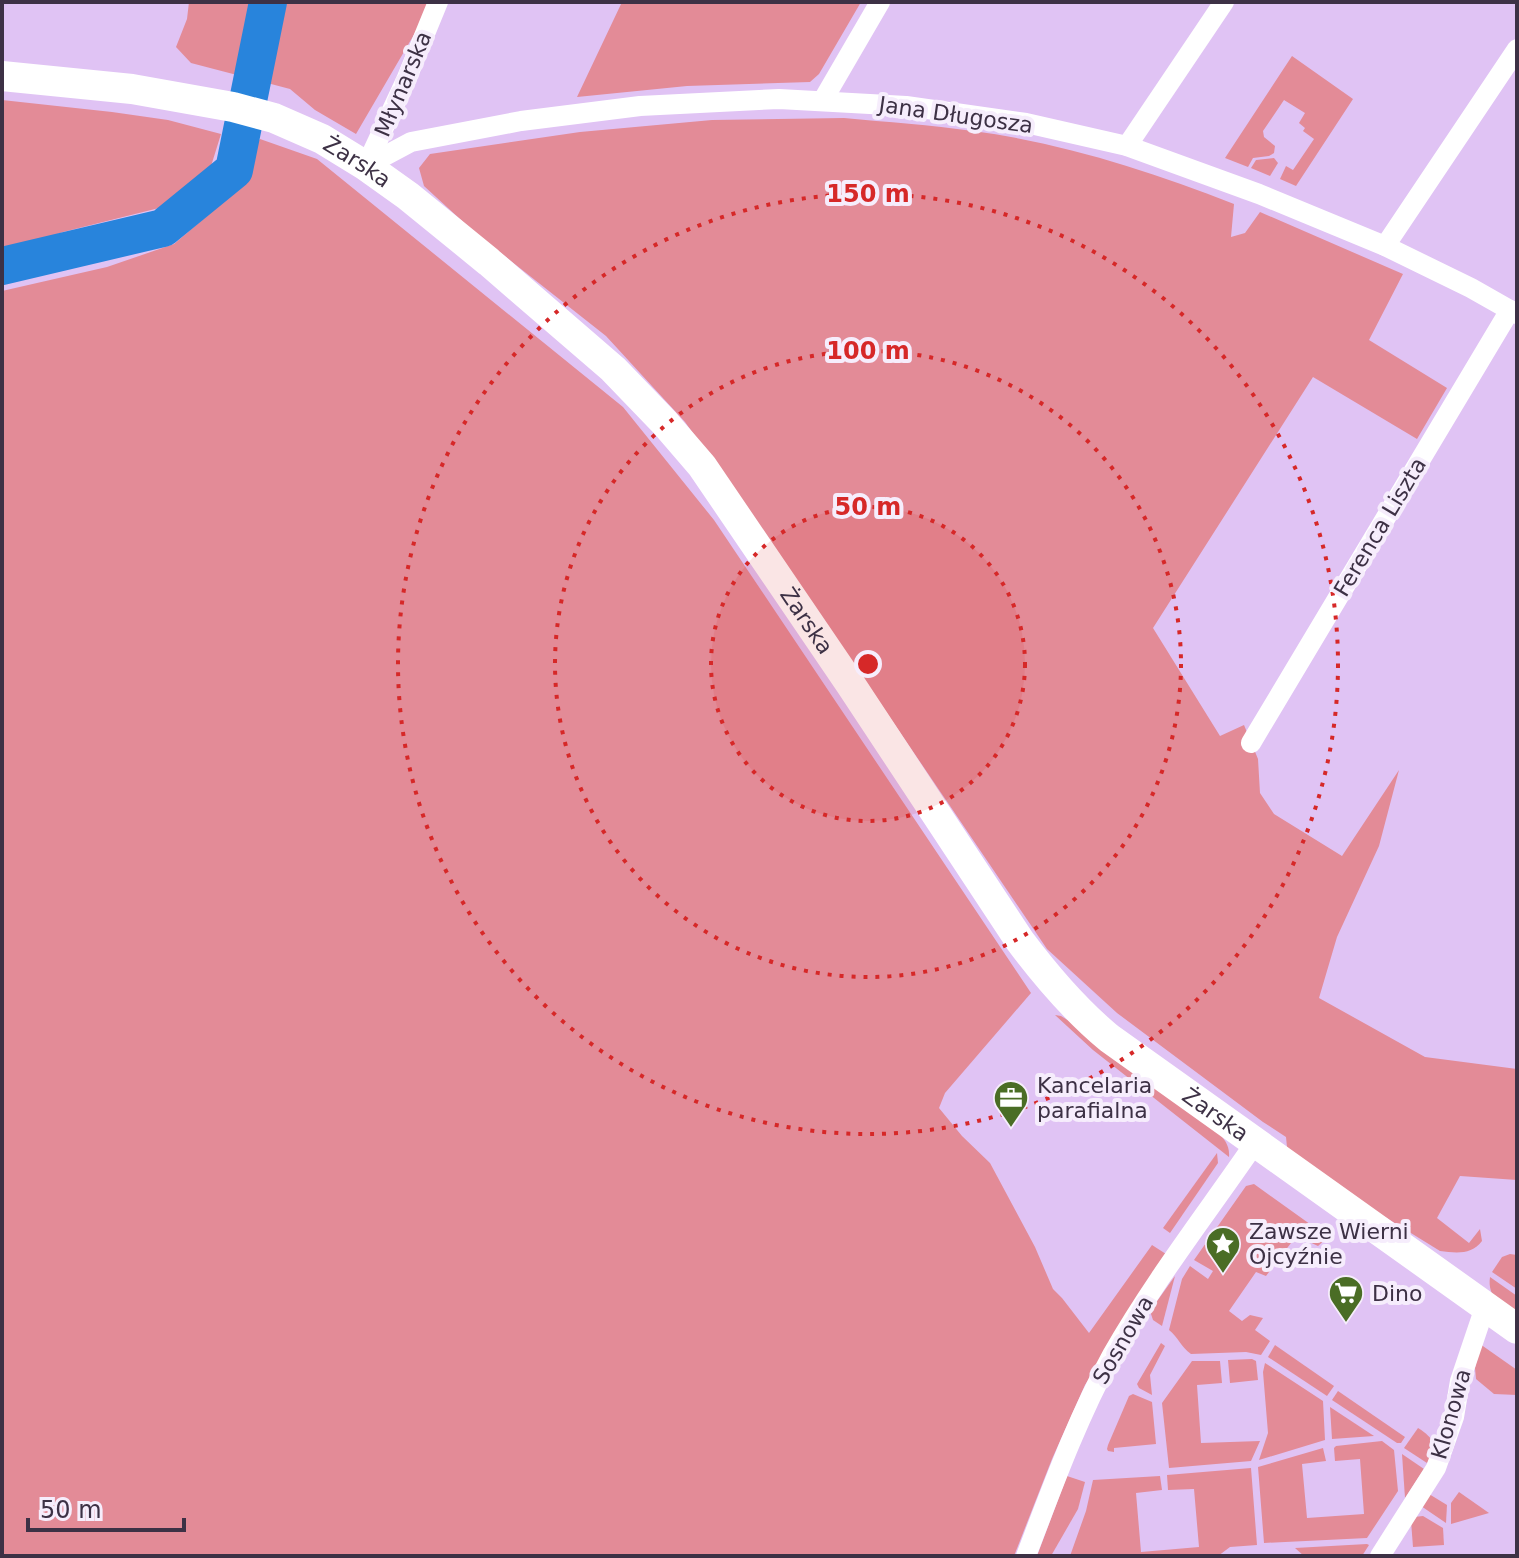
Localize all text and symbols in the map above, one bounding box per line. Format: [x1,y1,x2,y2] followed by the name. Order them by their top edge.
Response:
[370,28,436,140] street label: Młynarska
[875,92,1035,138] street label: Jana Długosza
[319,131,396,192] street label: Żarska
[826,180,910,208] text: 150 m
[826,337,910,365] text: 100 m
[1329,453,1431,601] street label: Ferenca Liszta
[835,493,901,521] text: 50 m
[776,582,838,658] street label: Żarska
[854,650,882,678] centre of rings
[1037,1073,1152,1123] place label: Kancelaria parafialna
[992,1079,1030,1129] office icon: Kancelaria parafialna
[1178,1082,1254,1146] street label: Żarska
[1249,1219,1409,1269] place label: Zawsze Wierni Ojcyźnie
[1204,1225,1242,1275] place icon: Zawsze Wierni Ojcyźnie
[1327,1274,1365,1324] supermarket icon: Dino
[1372,1281,1422,1306] place label: Dino
[1088,1291,1158,1389] street label: Sosnowa
[1426,1366,1476,1462] street label: Klonowa
[28,1482,184,1532] scale bar
[40,1496,102,1524] text: 50 m

